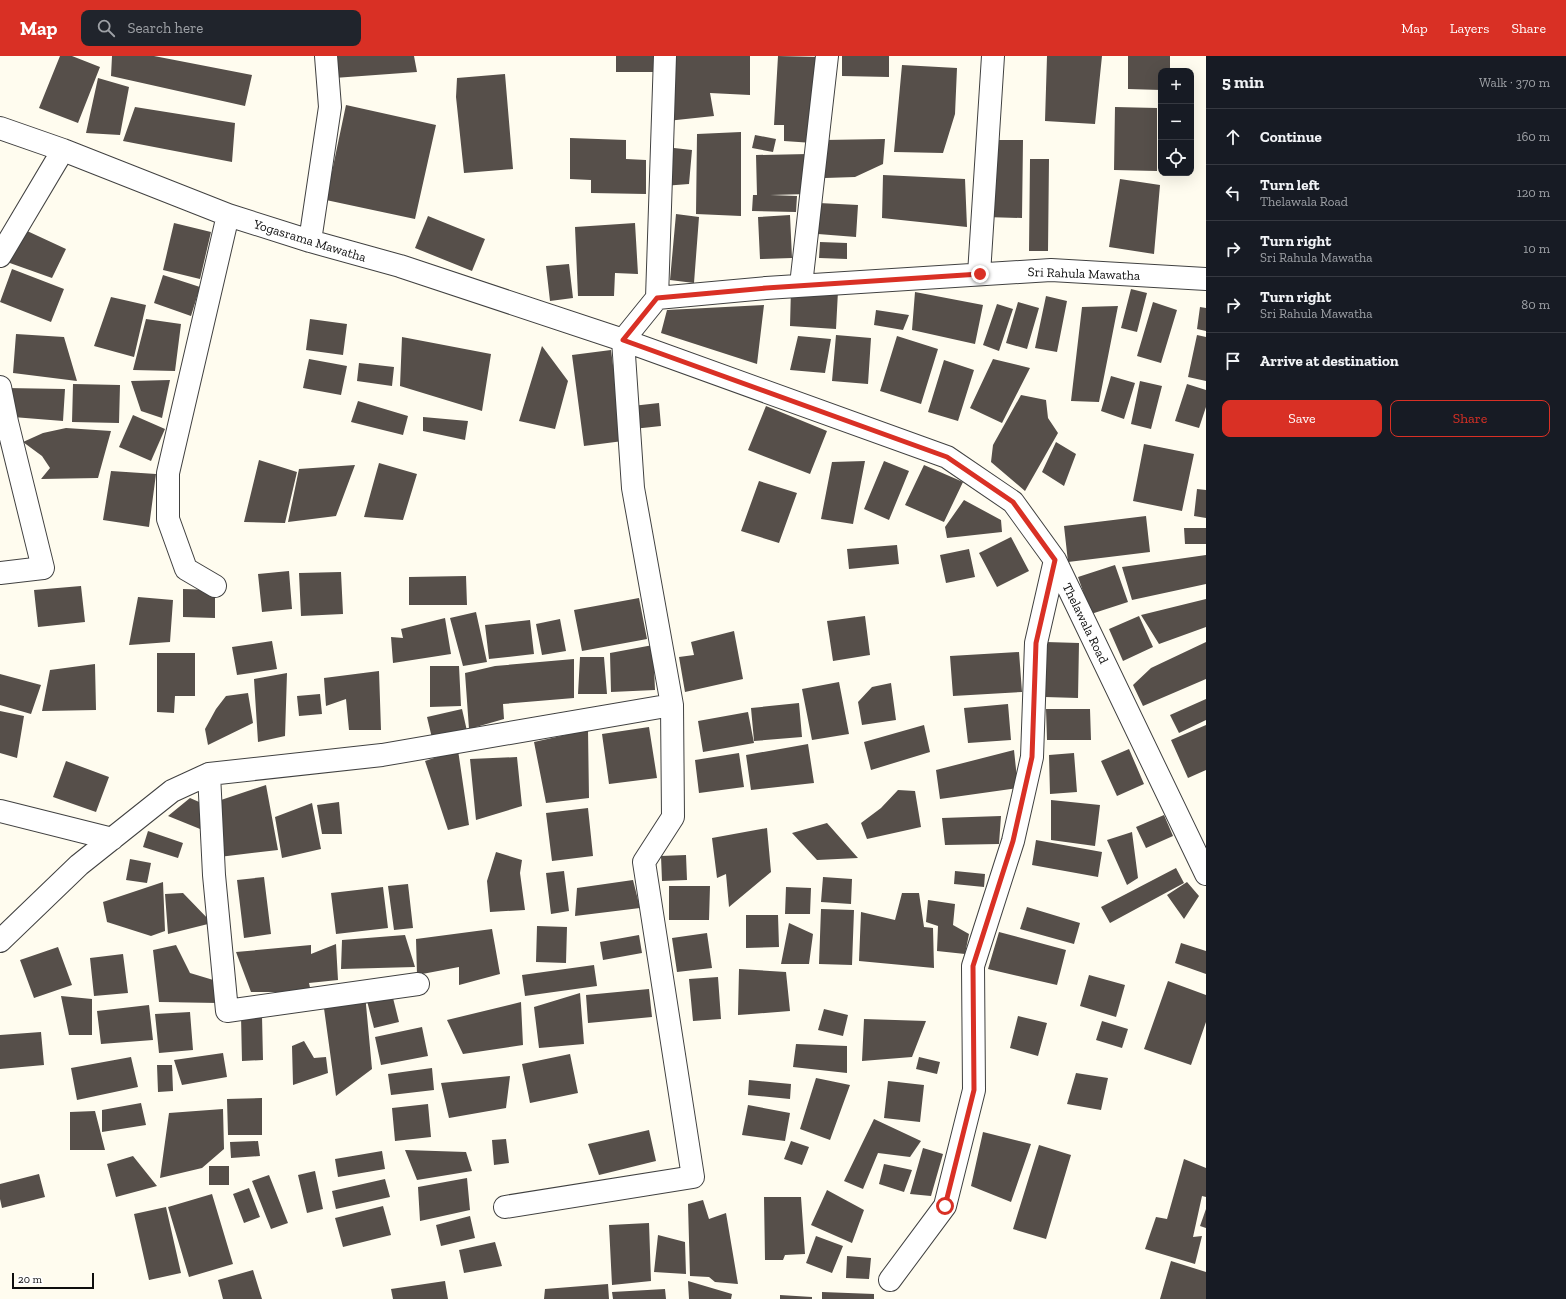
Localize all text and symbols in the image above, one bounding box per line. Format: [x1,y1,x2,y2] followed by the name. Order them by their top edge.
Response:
[81,10,361,46] search box
[20,17,57,40] text: Map
[95,17,117,39] icon: search
[127,19,203,37] text: Search here
[1401,20,1428,37] text: Map
[1450,20,1489,37] text: Layers
[1511,20,1546,37] text: Share
[1158,68,1194,176] map controls
[1158,68,1194,104] button: +
[1222,72,1264,92] text: 5 min
[1479,75,1550,90] text: Walk · 370 m
[1158,104,1194,140] button: −
[1222,126,1244,148] icon: ahead
[1260,128,1322,146] text: Continue
[1516,129,1550,144] text: 160 m
[1158,140,1194,176] button: locate
[1260,176,1320,194] text: Turn left
[1222,182,1244,204] icon: left
[1517,185,1550,200] text: 120 m
[1260,194,1348,209] text: Thelawala Road
[251,216,369,265] street label: Yogasrama Mawatha
[1260,232,1331,250] text: Turn right
[1222,238,1244,260] icon: right
[1523,241,1550,256] text: 10 m
[1260,250,1373,265] text: Sri Rahula Mawatha
[1027,264,1141,283] street label: Sri Rahula Mawatha
[971,265,989,283] route end
[1260,288,1331,306] text: Turn right
[1222,294,1244,316] icon: right
[1521,297,1550,312] text: 80 m
[1260,306,1373,321] text: Sri Rahula Mawatha
[1222,350,1244,372] icon: arrive
[1260,352,1399,370] text: Arrive at destination
[1222,400,1382,437] button: Save
[1390,400,1550,437] button: Share
[1060,580,1112,666] street label: Thelawala Road
[936,1197,954,1215] route start
[12,1271,94,1290] scale bar
[18,1273,42,1286] text: 20 m

